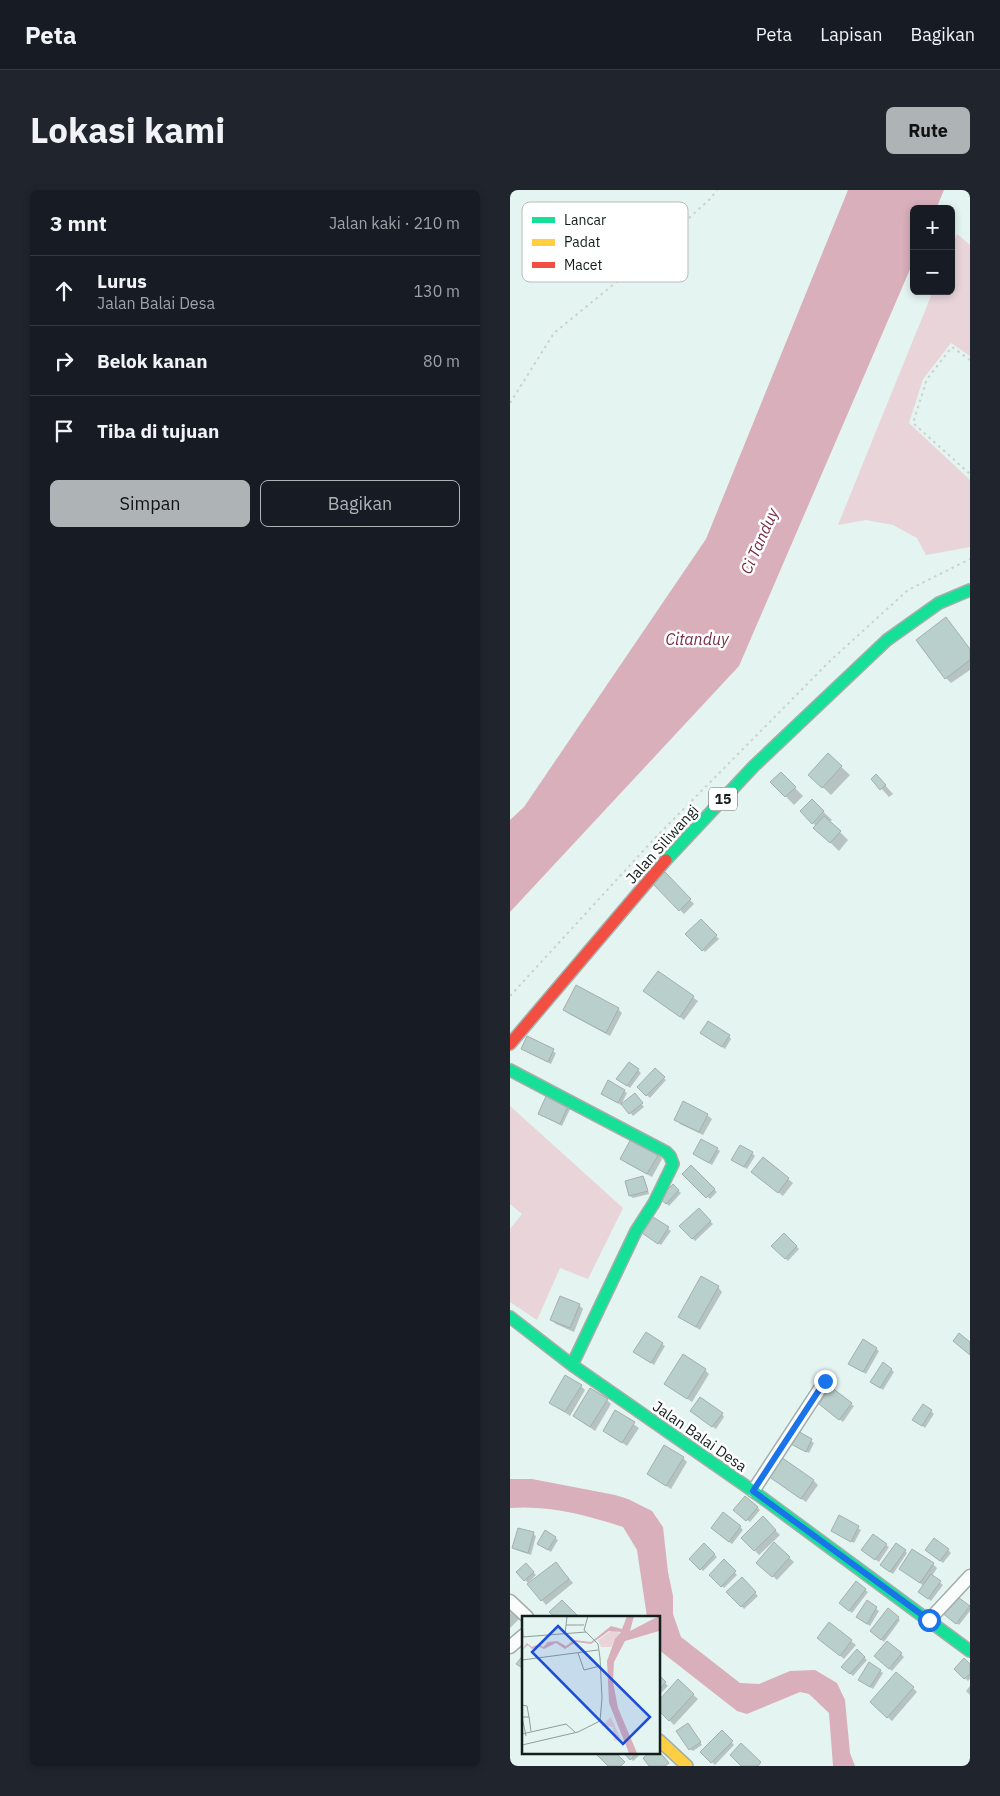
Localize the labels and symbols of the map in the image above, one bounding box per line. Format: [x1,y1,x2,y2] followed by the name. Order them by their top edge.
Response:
[522,202,688,282] legend
[564,211,606,229] text: Lancar
[564,233,600,251] text: Padat
[564,256,602,274] text: Macet
[736,504,783,577] water label: Ci Tanduy
[665,629,730,649] water label: Citanduy
[709,788,737,810] road number: 15
[622,801,702,887] street label: Jalan Siliwangi
[814,1370,837,1393] route end
[649,1396,751,1476] street label: Jalan Balai Desa
[918,1609,941,1632] route start
[522,1616,660,1754] inset map

